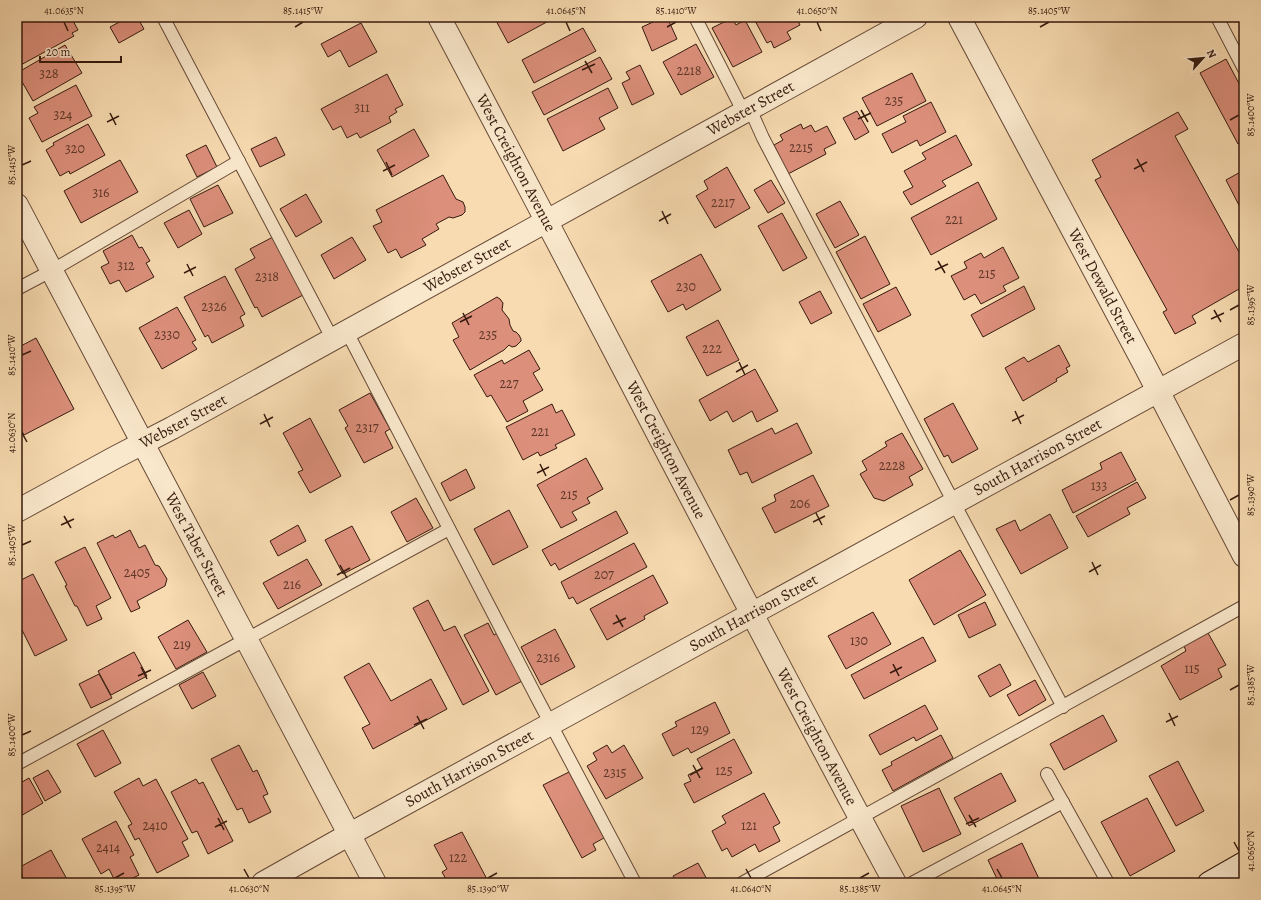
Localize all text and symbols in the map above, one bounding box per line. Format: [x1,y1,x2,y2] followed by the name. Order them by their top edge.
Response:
[44,4,84,17] text: 41.0635°N
[283,4,324,17] text: 85.1415°W
[546,4,586,17] text: 41.0645°N
[655,4,697,17] text: 85.1410°W
[797,4,837,17] text: 41.0650°N
[1028,4,1071,17] text: 85.1405°W
[40,38,121,64] scale bar
[1183,38,1223,78] north arrow
[46,44,70,60] text: 20 m
[1203,47,1220,61] text: N
[677,61,702,80] house number: 2218
[39,64,59,83] house number: 328
[702,75,798,142] street label: Webster Street
[470,89,561,236] street label: West Creighton Avenue
[885,91,903,110] house number: 235
[1244,93,1257,137] text: 85.1400°W
[354,98,370,117] house number: 311
[54,105,72,124] house number: 324
[789,138,813,157] house number: 2215
[65,139,85,158] house number: 320
[5,144,18,185] text: 85.1415°W
[92,183,110,202] house number: 316
[711,193,735,212] house number: 2217
[945,210,963,229] house number: 221
[1062,224,1142,348] street label: West Dewald Street
[419,232,515,298] street label: Webster Street
[117,256,135,275] house number: 312
[978,264,996,283] house number: 215
[255,267,279,286] house number: 2318
[676,277,696,296] house number: 230
[1244,284,1257,325] text: 85.1395°W
[201,297,227,316] house number: 2326
[154,325,180,344] house number: 2330
[479,325,497,344] house number: 235
[5,334,18,376] text: 85.1410°W
[702,339,722,358] house number: 222
[499,374,519,393] house number: 227
[621,376,711,523] street label: West Creighton Avenue
[135,389,231,454] street label: Webster Street
[5,413,18,453] text: 41.0630°N
[969,413,1106,501] street label: South Harrison Street
[355,418,379,437] house number: 2317
[531,422,549,441] house number: 221
[879,456,906,475] house number: 2228
[1244,473,1257,516] text: 85.1390°W
[1091,476,1107,495] house number: 133
[560,485,578,504] house number: 215
[159,488,233,601] street label: West Taber Street
[790,494,810,513] house number: 206
[5,523,18,566] text: 85.1405°W
[124,563,150,582] house number: 2405
[594,565,614,584] house number: 207
[685,569,822,657] street label: South Harrison Street
[283,575,301,594] house number: 216
[850,631,868,650] house number: 130
[173,635,191,654] house number: 219
[536,648,560,667] house number: 2316
[1184,659,1200,678] house number: 115
[771,663,862,809] street label: West Creighton Avenue
[1244,664,1257,706] text: 85.1385°W
[5,713,18,757] text: 85.1400°W
[691,720,709,739] house number: 129
[401,724,538,813] street label: South Harrison Street
[715,761,733,780] house number: 125
[603,763,627,782] house number: 2315
[142,816,168,835] house number: 2410
[741,816,757,835] house number: 121
[1244,831,1257,871] text: 41.0650°N
[96,838,120,857] house number: 2414
[449,848,467,867] house number: 122
[95,882,136,895] text: 85.1395°W
[229,882,269,895] text: 41.0630°N
[467,882,510,895] text: 85.1390°W
[730,882,772,895] text: 41.0640°N
[839,882,881,895] text: 85.1385°W
[982,882,1022,895] text: 41.0645°N

